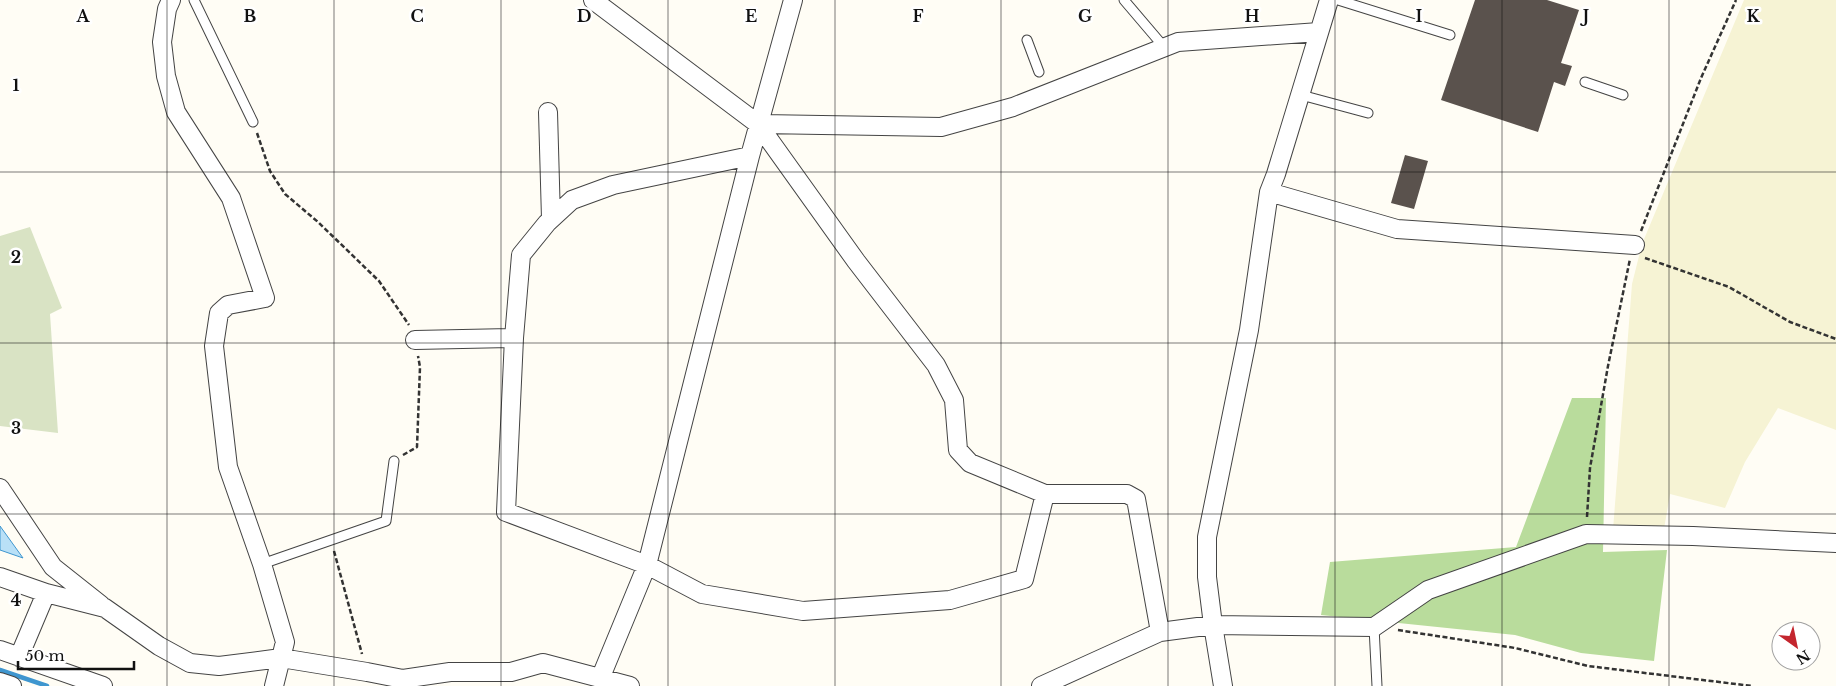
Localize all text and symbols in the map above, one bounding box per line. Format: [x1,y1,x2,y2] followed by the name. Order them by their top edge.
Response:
[76,6,91,26] text: A
[244,6,257,26] text: B
[410,6,424,26] text: C
[577,6,591,26] text: D
[745,6,757,26] text: E
[912,6,924,26] text: F
[1078,6,1092,26] text: G
[1244,6,1260,26] text: H
[1416,6,1423,26] text: I
[1580,6,1589,26] text: J
[1746,6,1760,26] text: K
[13,75,20,95] text: 1
[11,247,21,267] text: 2
[11,418,21,438] text: 3
[11,590,21,610] text: 4
[1771,621,1821,671] north arrow
[18,638,134,670] scale bar
[25,646,65,665] text: 50 m
[1793,646,1814,668] text: N

